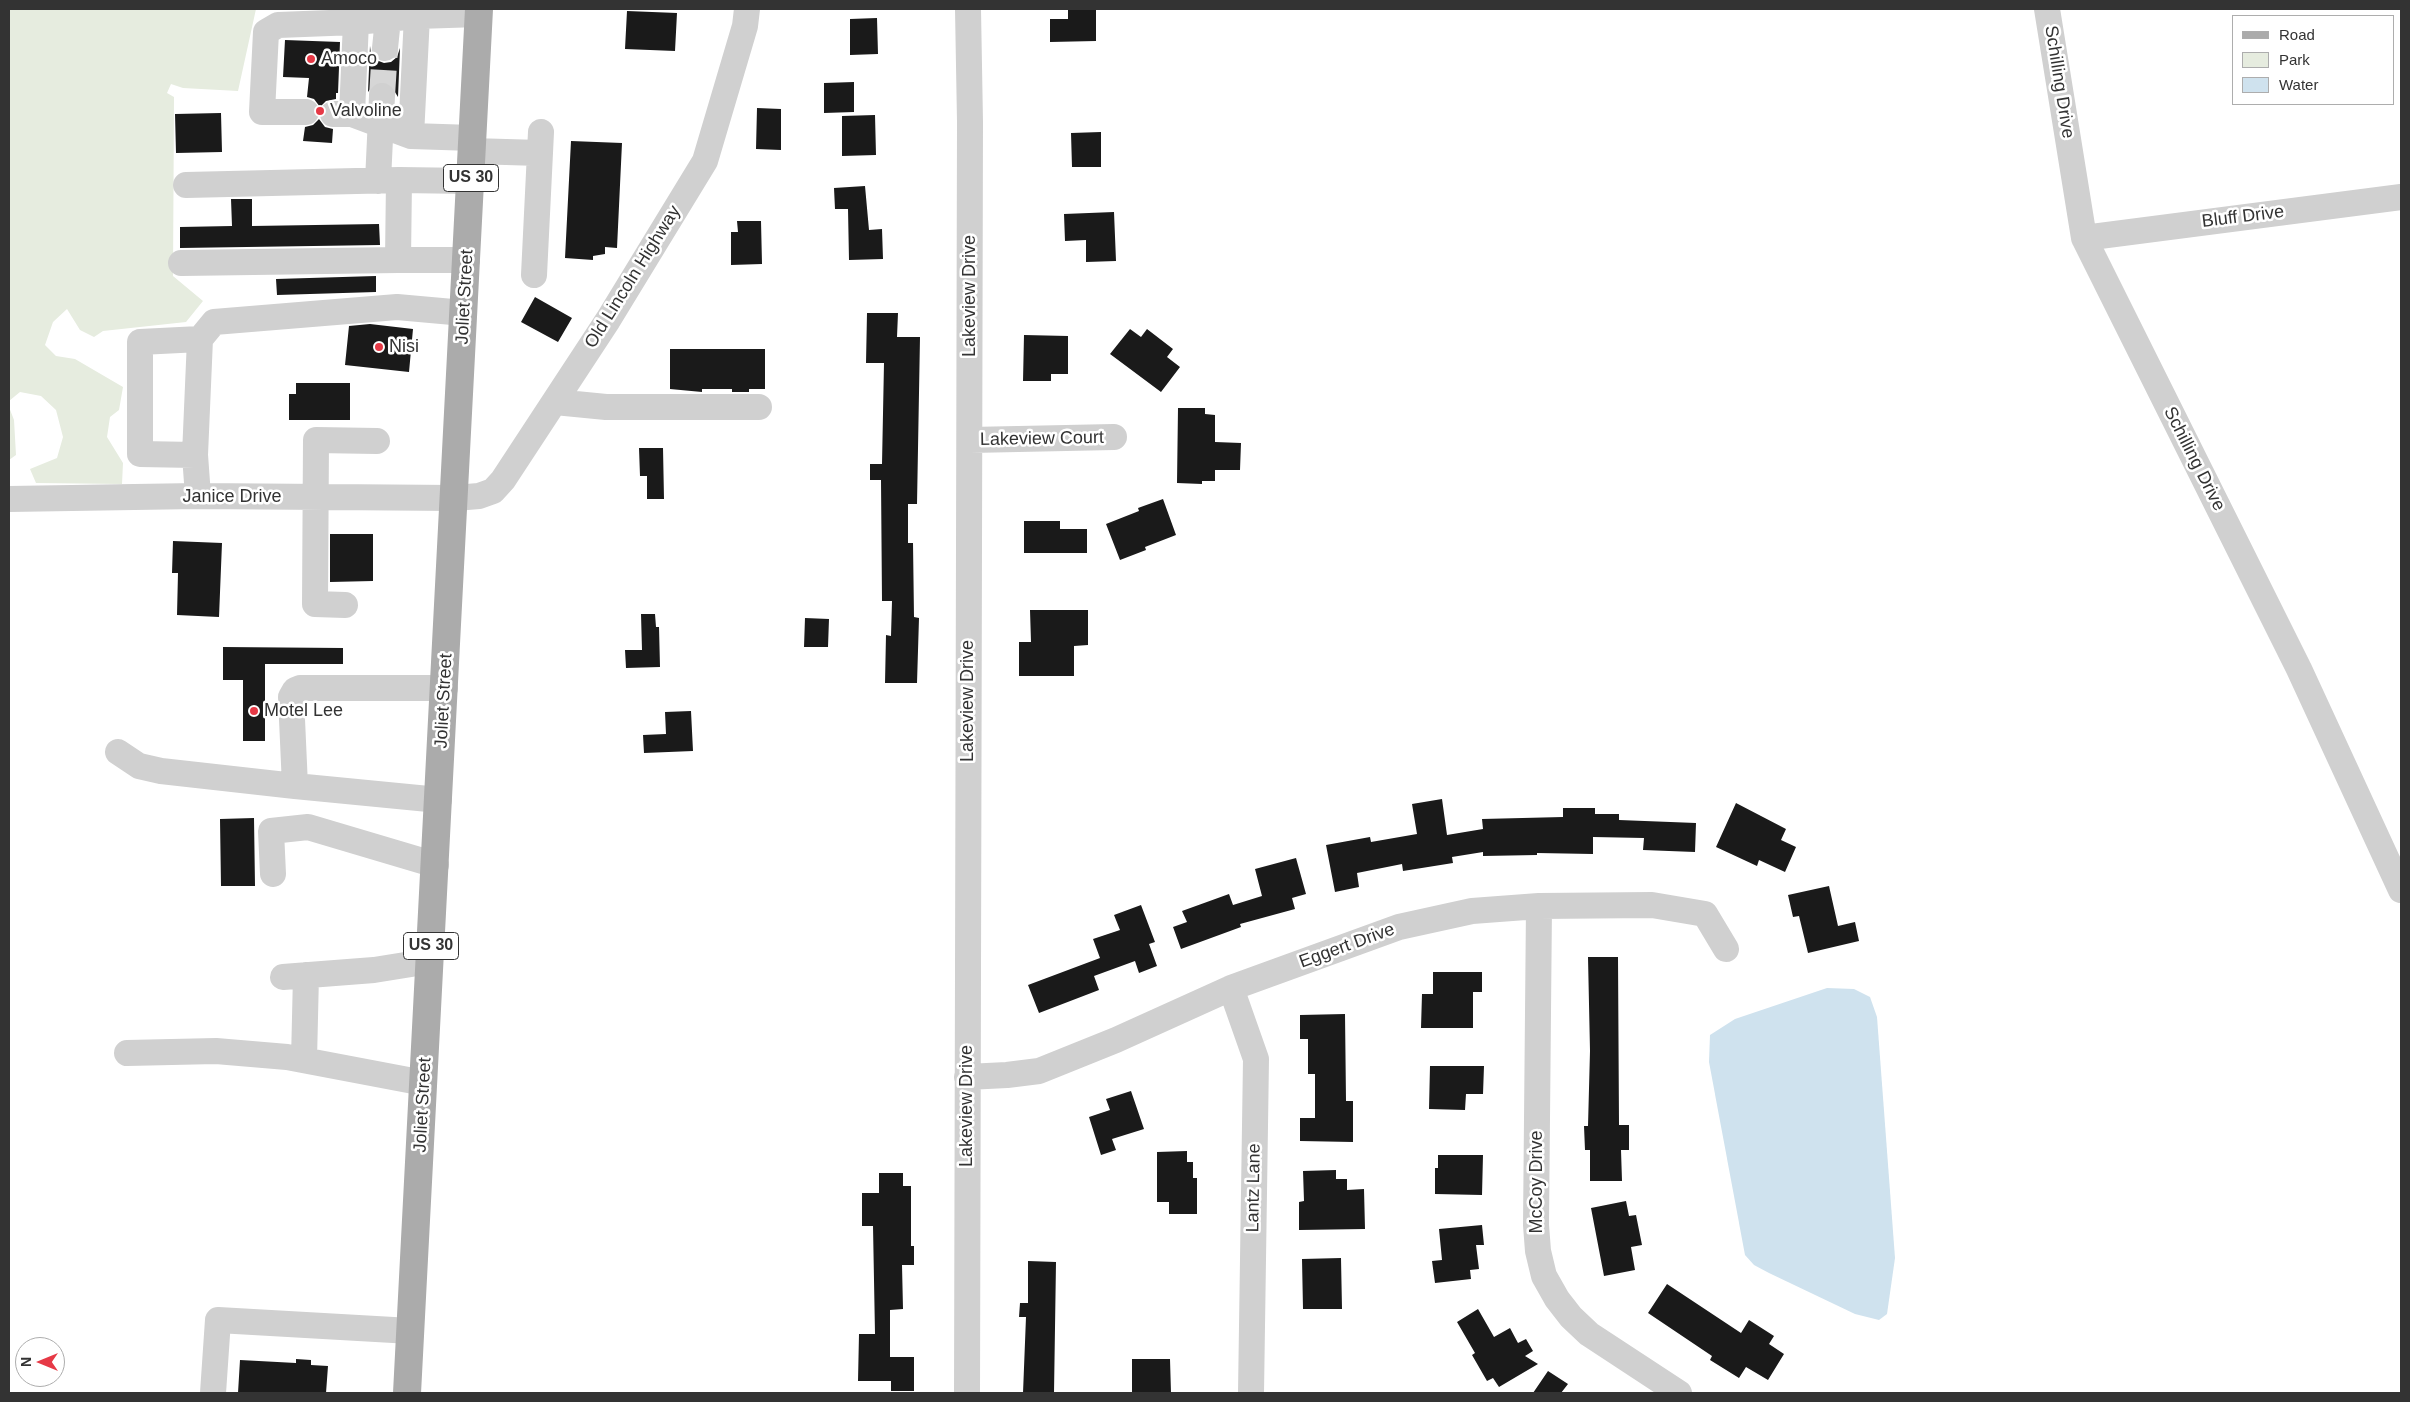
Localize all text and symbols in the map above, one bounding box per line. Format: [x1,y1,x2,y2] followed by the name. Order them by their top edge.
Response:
[2232,15,2395,105] legend
[2039,24,2079,140] street label: Schilling Drive
[2279,26,2315,43] text: Road
[321,48,377,70] place label: Amoco
[2279,51,2310,68] text: Park
[305,53,317,65] marker: Amoco
[2279,76,2318,93] text: Water
[330,100,402,122] place label: Valvoline
[314,105,326,117] marker: Valvoline
[444,164,498,192] road number: US 30
[2201,201,2285,233] street label: Bluff Drive
[580,202,686,352] street label: Old Lincoln Highway
[959,235,981,357] street label: Lakeview Drive
[452,249,478,345] street label: Joliet Street
[389,336,419,358] place label: Nisi
[373,341,385,353] marker: Nisi
[2158,403,2230,515] street label: Schilling Drive
[980,427,1104,451] street label: Lakeview Court
[182,486,282,508] street label: Janice Drive
[957,640,979,762] street label: Lakeview Drive
[431,653,457,749] street label: Joliet Street
[264,700,343,722] place label: Motel Lee
[248,705,260,717] marker: Motel Lee
[1296,919,1398,973] street label: Eggert Drive
[404,932,458,959] road number: US 30
[956,1045,978,1167] street label: Lakeview Drive
[410,1057,436,1153] street label: Joliet Street
[1526,1130,1548,1234] street label: McCoy Drive
[1242,1143,1266,1233] street label: Lantz Lane
[15,1337,65,1387] north arrow
[18,1357,34,1367] text: N

